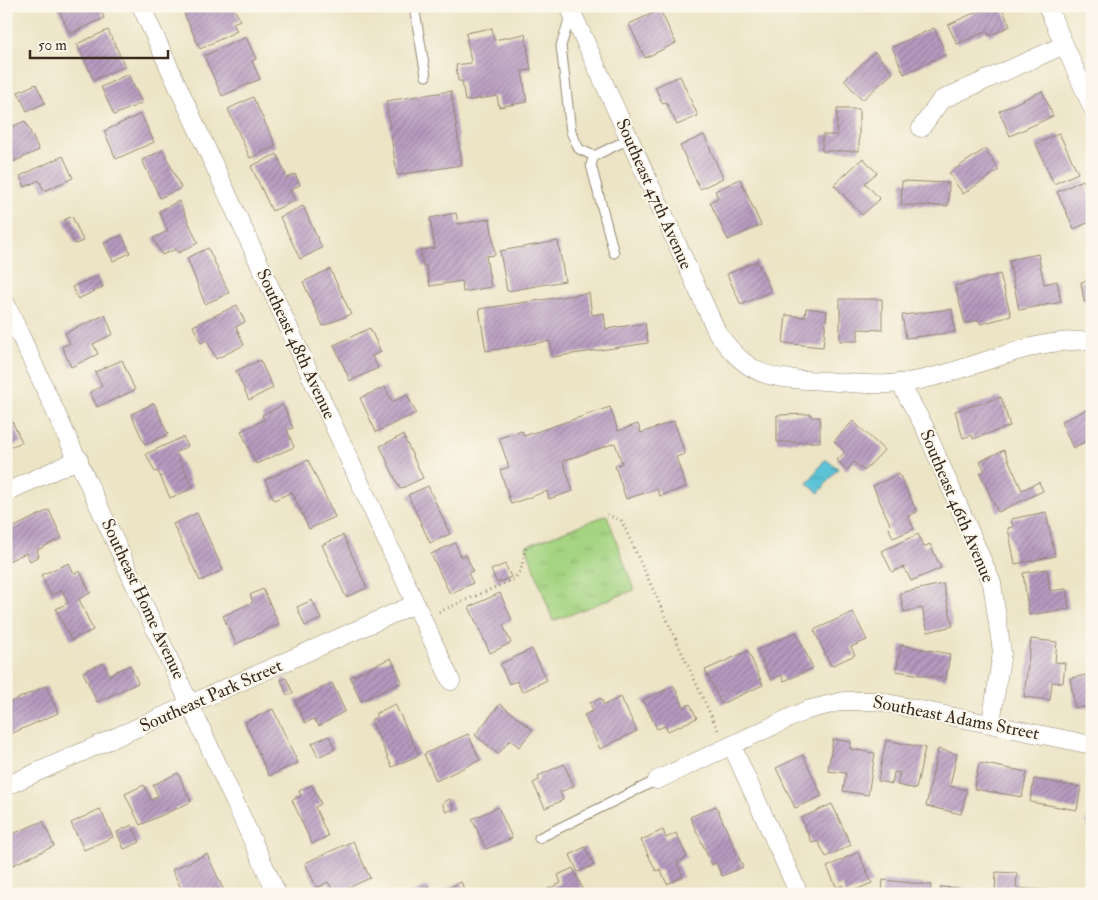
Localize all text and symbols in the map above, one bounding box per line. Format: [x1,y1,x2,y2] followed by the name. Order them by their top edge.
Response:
[30,28,168,60] scale bar
[38,36,67,55] text: 50 m
[610,115,698,273] street label: Southeast 47th Avenue
[251,265,341,423] street label: Southeast 48th Avenue
[914,426,1000,586] street label: Southeast 46th Avenue
[96,515,190,683] street label: Southeast Home Avenue
[136,654,286,738] street label: Southeast Park Street
[871,691,1041,745] street label: Southeast Adams Street

